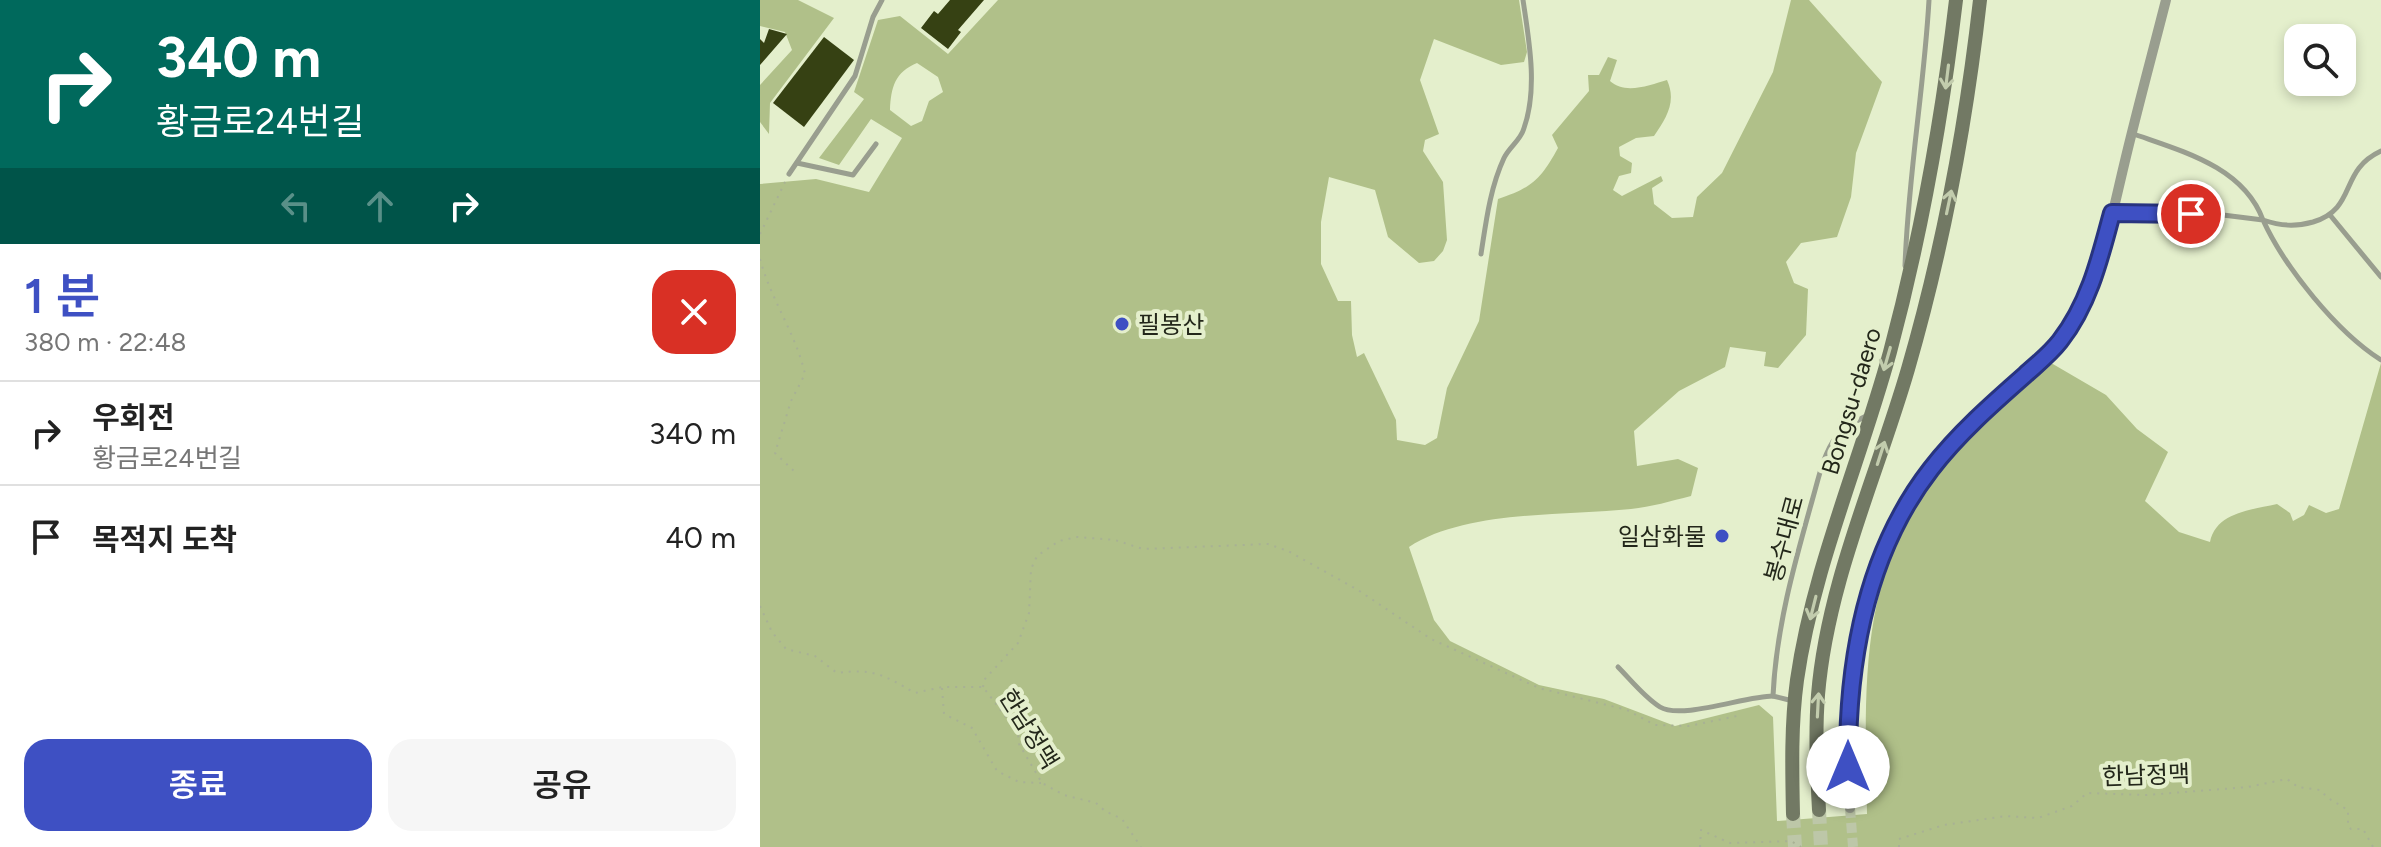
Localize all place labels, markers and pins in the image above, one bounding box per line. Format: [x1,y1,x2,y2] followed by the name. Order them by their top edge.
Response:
[2157,180,2225,248] pin
[1138,310,1204,339] place label: 필봉산
[1113,315,1131,333] marker: 필봉산
[1618,522,1706,551] place label: 일삼화물
[1713,527,1731,545] marker: 일삼화물

